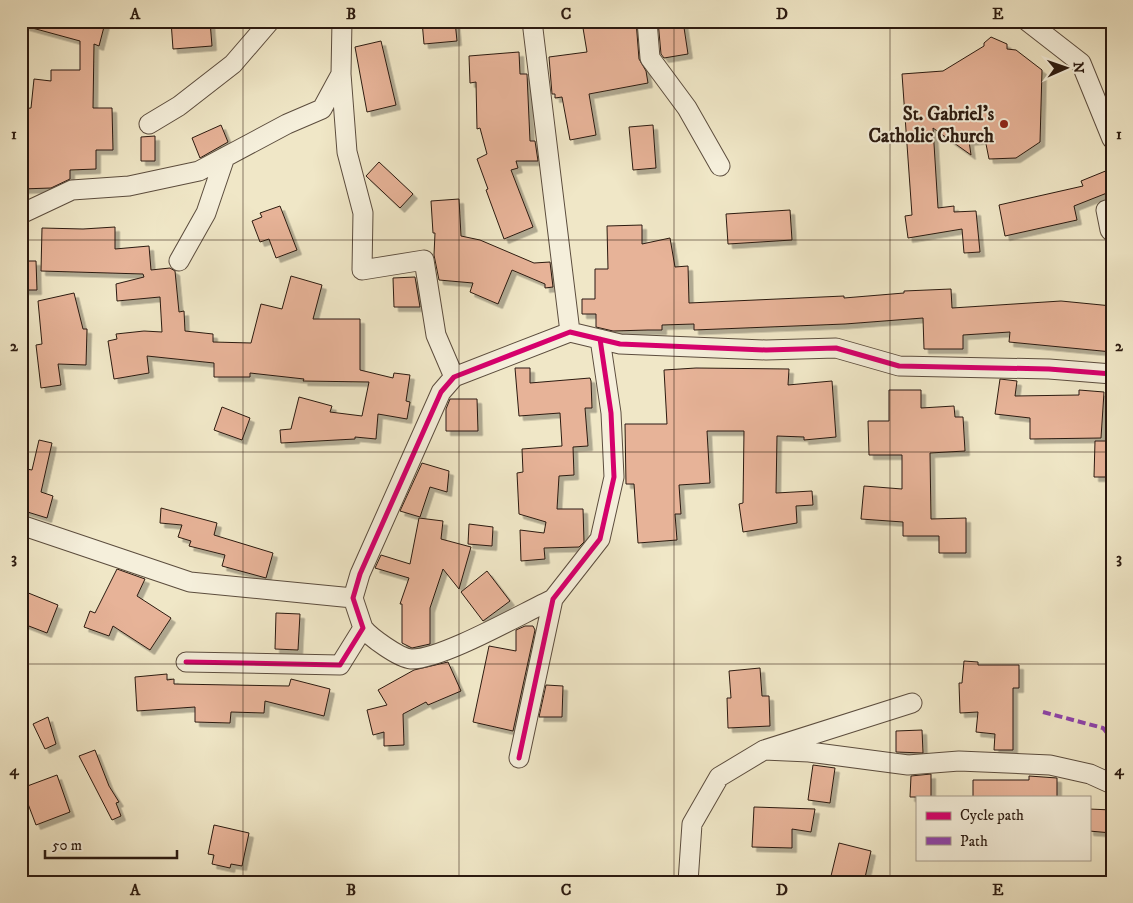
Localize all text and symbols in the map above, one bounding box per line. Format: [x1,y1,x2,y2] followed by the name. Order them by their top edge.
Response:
[129,4,141,24] text: A
[346,4,356,24] text: B
[561,4,571,24] text: C
[776,4,788,24] text: D
[992,4,1004,24] text: E
[1040,42,1090,92] north arrow
[1069,62,1087,74] text: N
[868,103,995,148] place label: St. Gabriel's Catholic Church
[998,118,1010,130] marker: St. Gabriel's Catholic Church
[11,124,17,144] text: 1
[1116,124,1122,144] text: 1
[10,336,19,356] text: 2
[1115,336,1124,356] text: 2
[11,548,17,568] text: 3
[1116,548,1122,568] text: 3
[8,760,19,780] text: 4
[1113,760,1124,780] text: 4
[916,796,1090,860] legend
[960,806,1024,825] text: Cycle path
[45,828,178,860] scale bar
[960,832,988,851] text: Path
[52,836,82,855] text: 50 m
[129,880,141,900] text: A
[346,880,356,900] text: B
[561,880,571,900] text: C
[776,880,788,900] text: D
[992,880,1004,900] text: E

